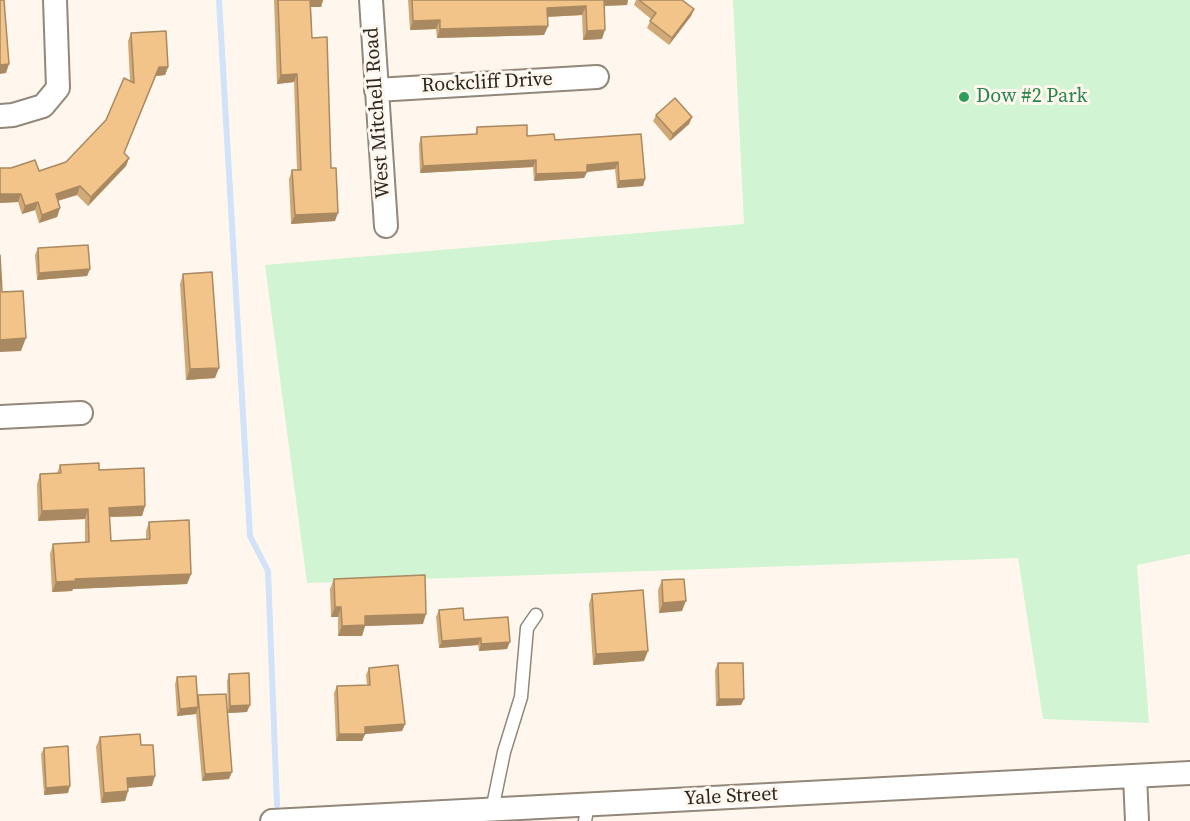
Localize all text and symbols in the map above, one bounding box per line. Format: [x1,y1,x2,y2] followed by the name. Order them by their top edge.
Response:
[360,26,396,200] street label: West Mitchell Road
[421,68,553,98] street label: Rockcliff Drive
[976,85,1087,109] place label: Dow #2 Park
[957,90,971,104] marker: Dow #2 Park
[684,783,778,811] street label: Yale Street

